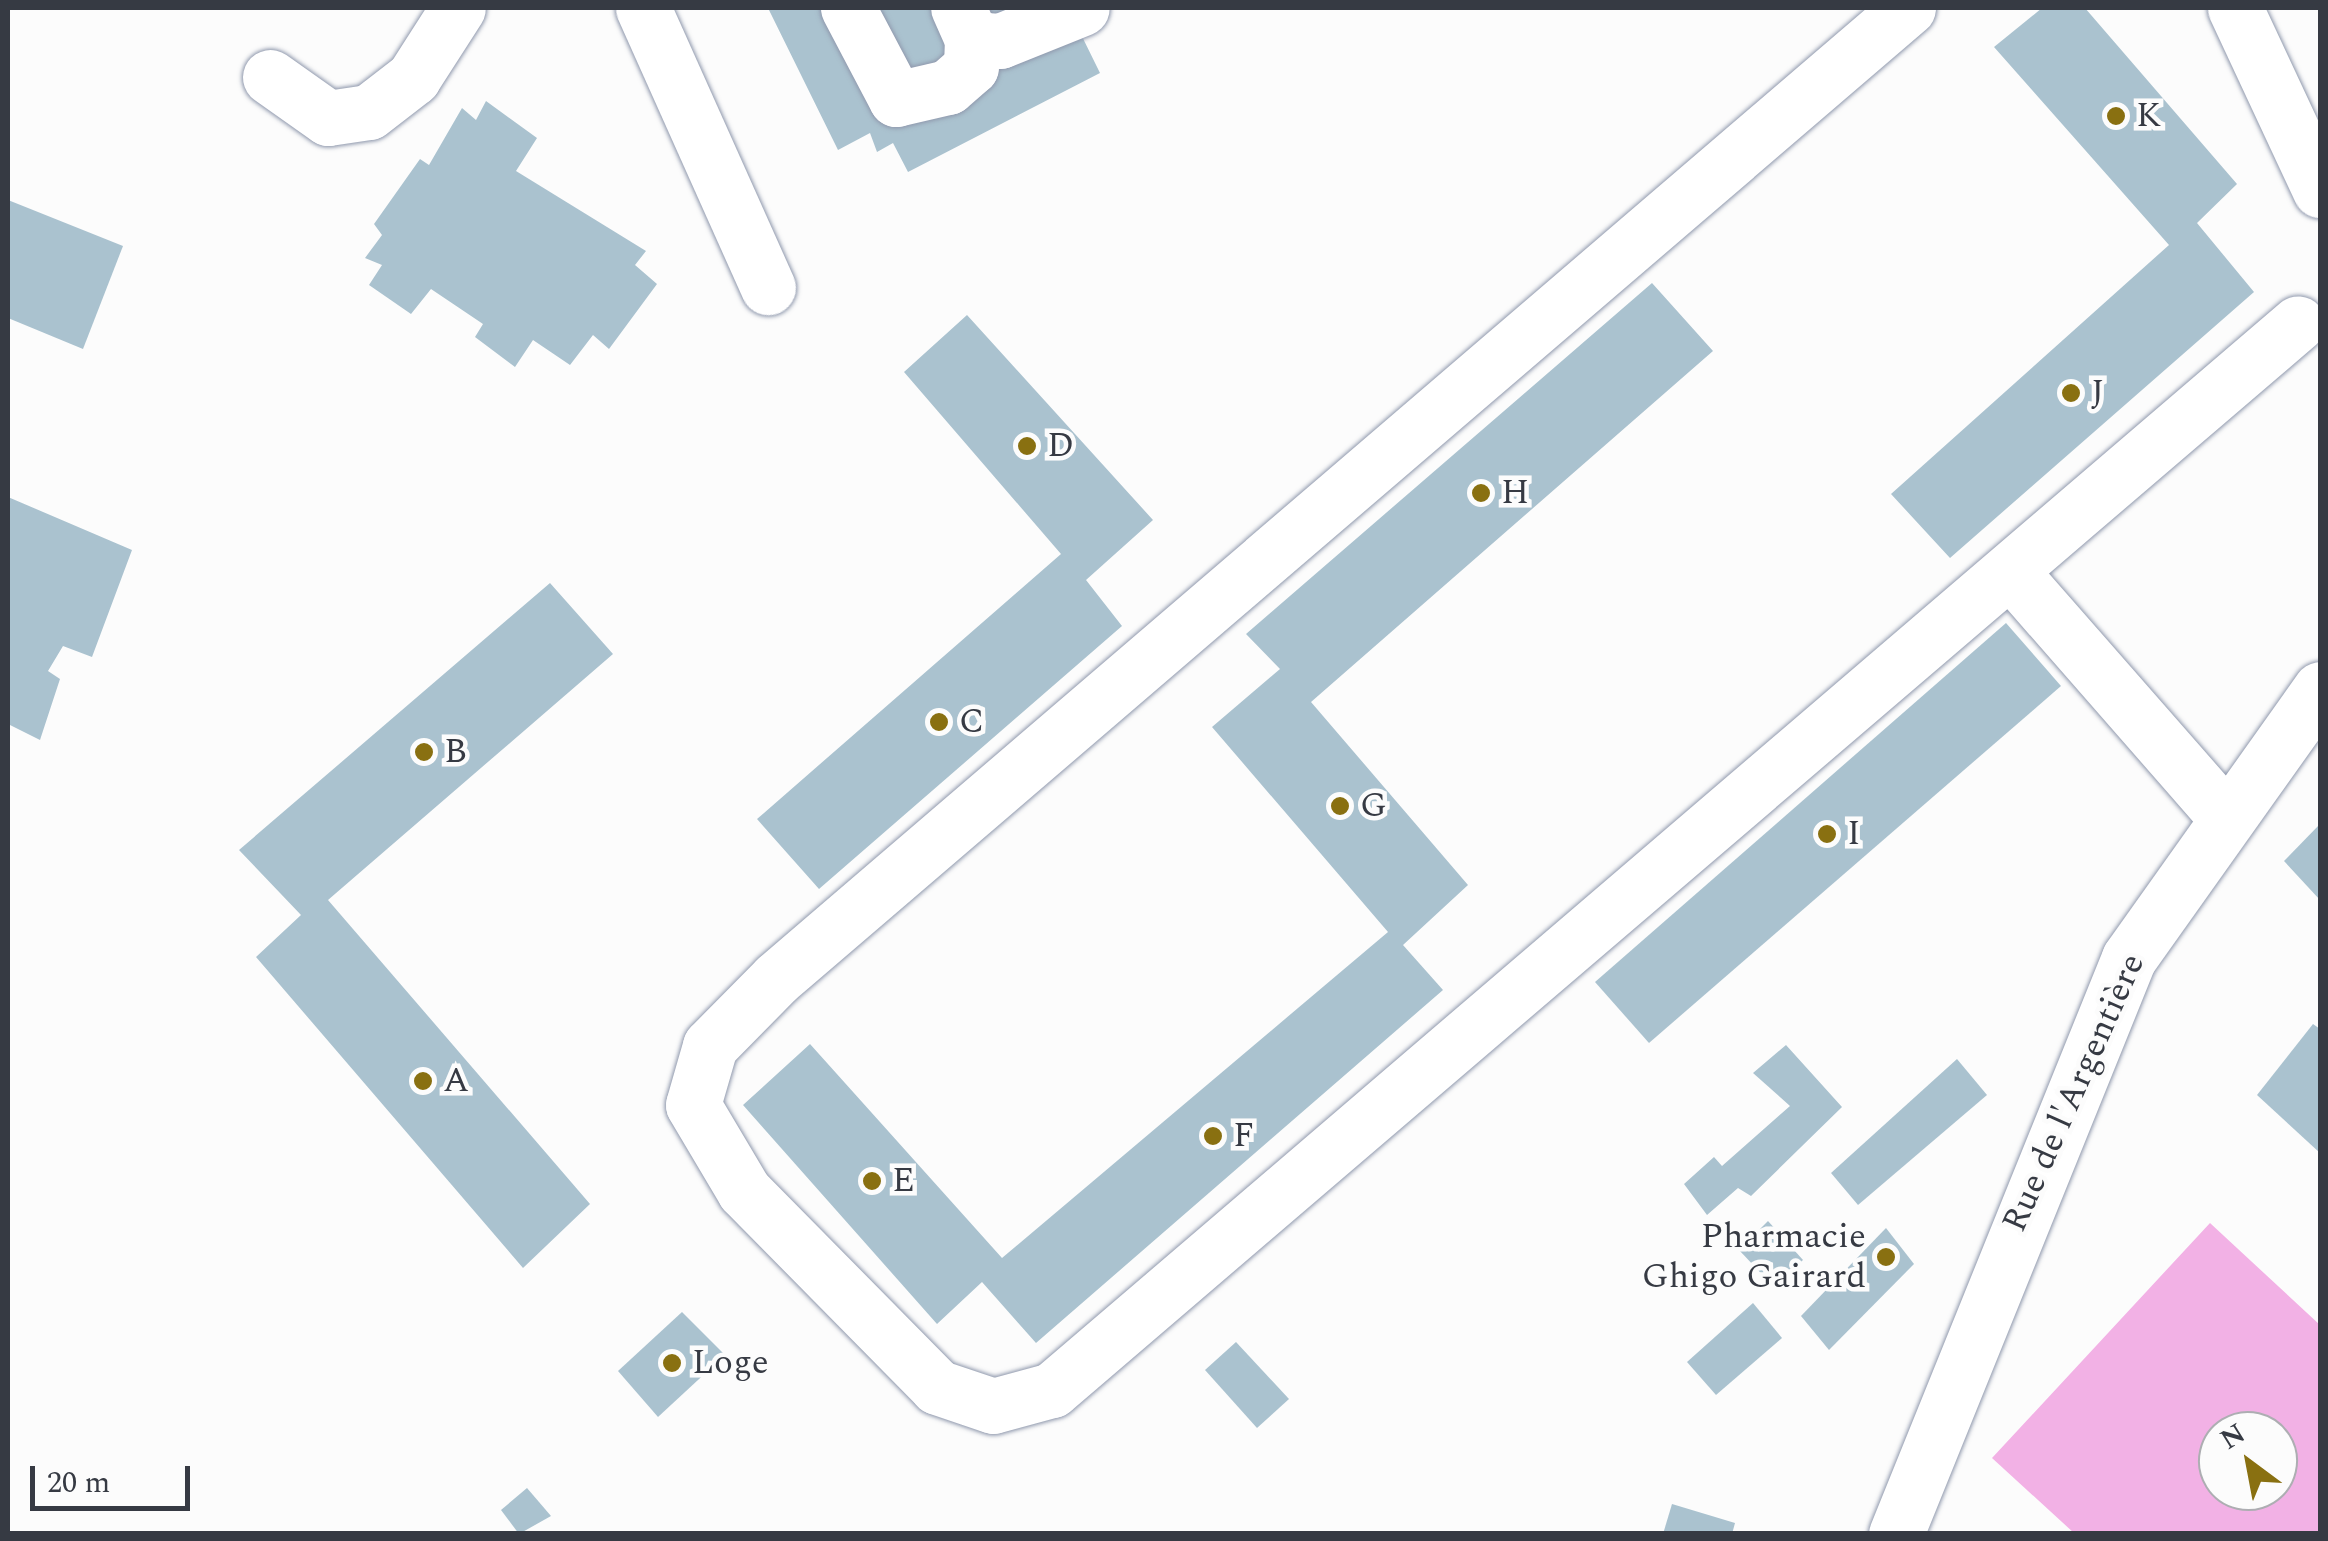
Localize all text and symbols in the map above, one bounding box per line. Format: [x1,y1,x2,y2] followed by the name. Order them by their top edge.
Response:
[2136,95,2161,137] place label: K
[2105,105,2127,127] marker: K
[2091,372,2105,414] place label: J
[2060,382,2082,404] marker: J
[1047,425,1074,467] place label: D
[1016,435,1038,457] marker: D
[1501,472,1529,514] place label: H
[1470,482,1492,504] marker: H
[959,701,984,743] place label: C
[928,711,950,733] marker: C
[444,731,467,773] place label: B
[413,741,435,763] marker: B
[1360,785,1387,827] place label: G
[1329,795,1351,817] marker: G
[1847,813,1861,855] place label: I
[1816,823,1838,845] marker: I
[1994,947,2154,1239] street label: Rue de l'Argentière
[443,1060,469,1102] place label: A
[412,1070,434,1092] marker: A
[1233,1115,1254,1157] place label: F
[1202,1125,1224,1147] marker: F
[892,1160,915,1202] place label: E
[861,1170,883,1192] marker: E
[1642,1216,1866,1298] place label: Pharmacie Ghigo Gairard
[1875,1246,1897,1268] marker: Pharmacie Ghigo Gairard
[692,1342,769,1384] place label: Loge
[661,1352,683,1374] marker: Loge
[2198,1411,2298,1511] north arrow
[2212,1413,2254,1461] text: N
[35,1446,195,1508] scale bar
[47,1460,110,1506] text: 20 m

